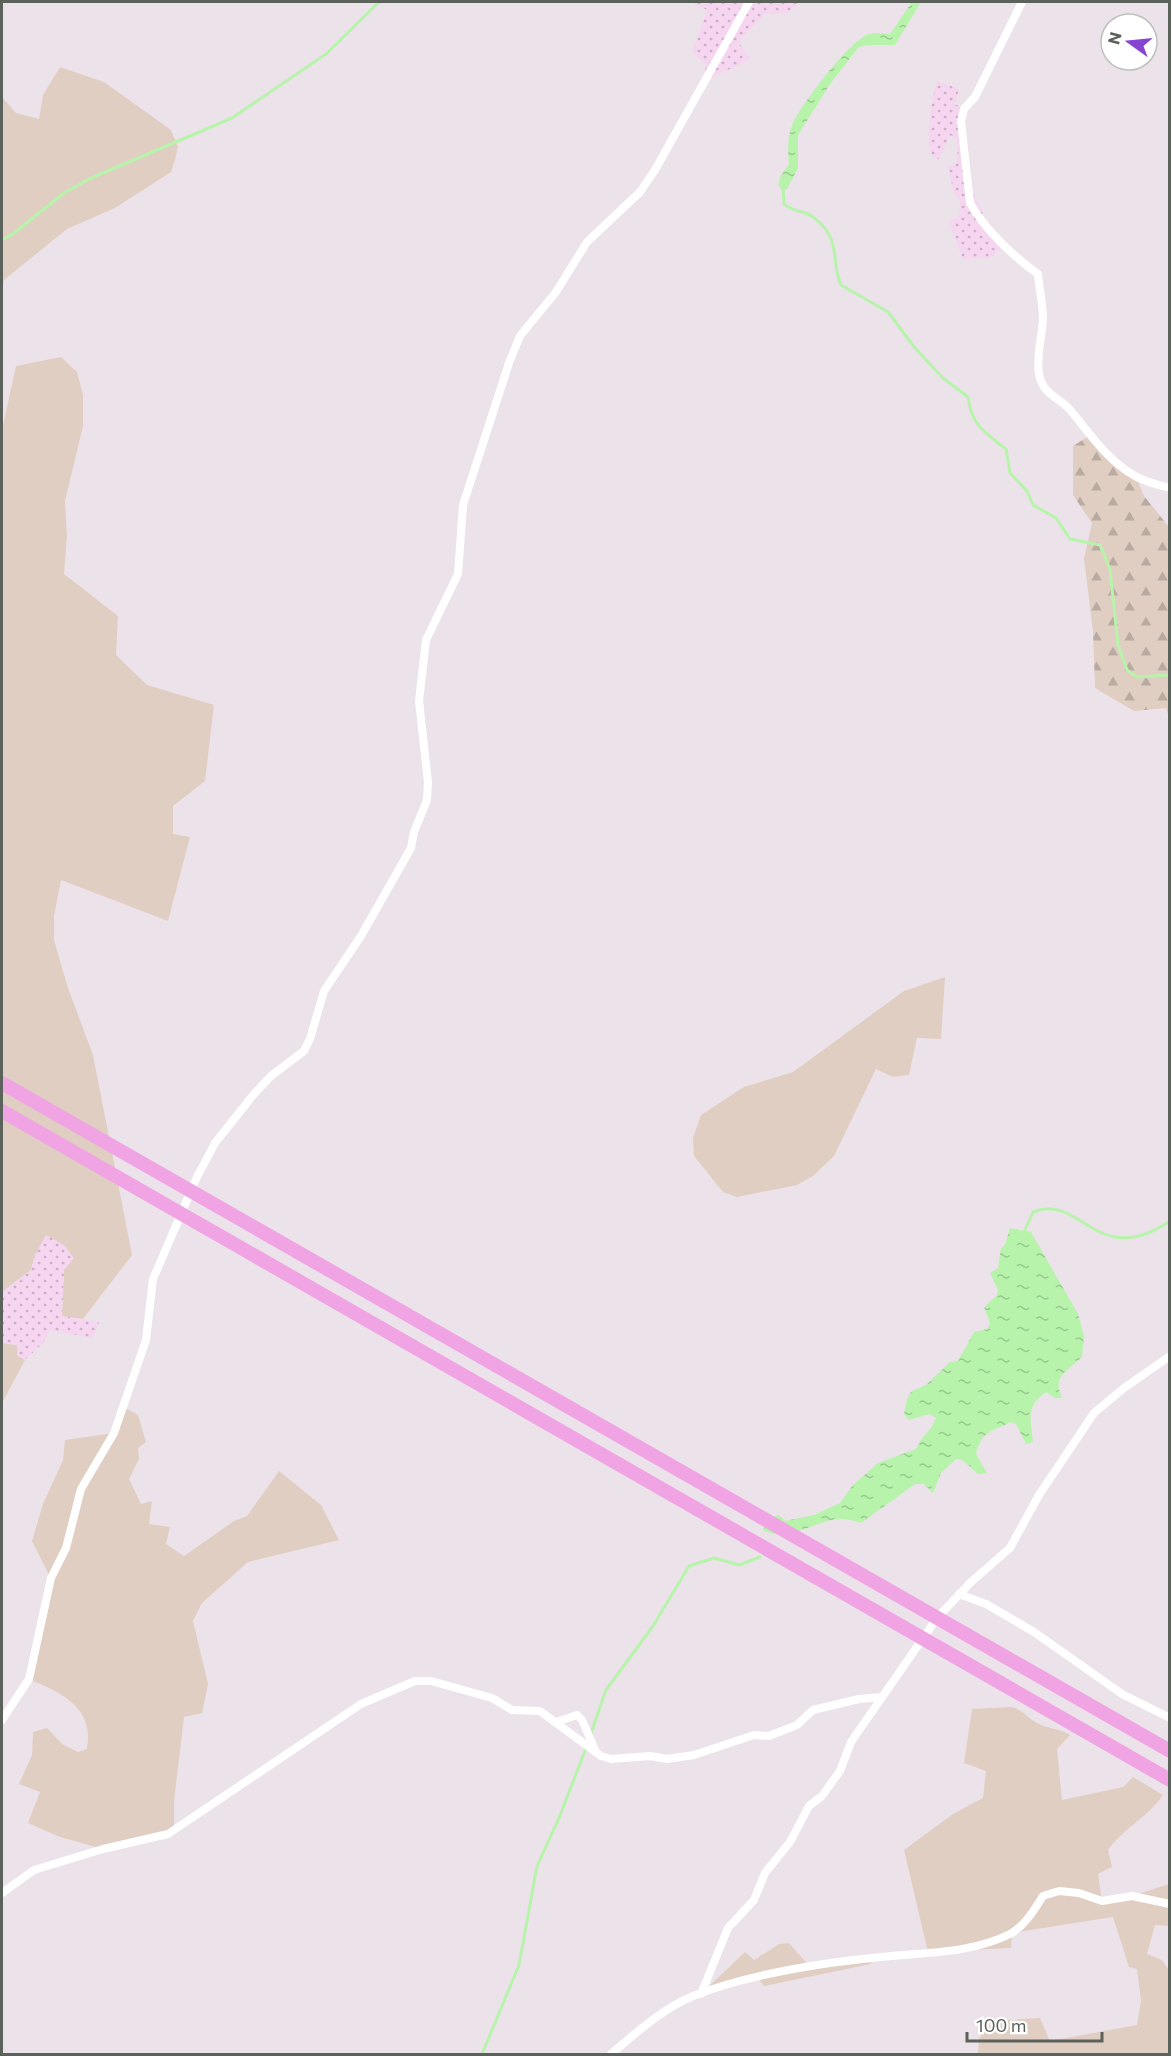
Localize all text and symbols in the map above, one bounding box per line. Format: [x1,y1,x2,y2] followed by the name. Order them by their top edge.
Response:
[1099,12,1159,72] north arrow
[1103,30,1125,46] text: N
[967,2005,1102,2043] scale bar
[976,2014,1026,2036] text: 100 m

